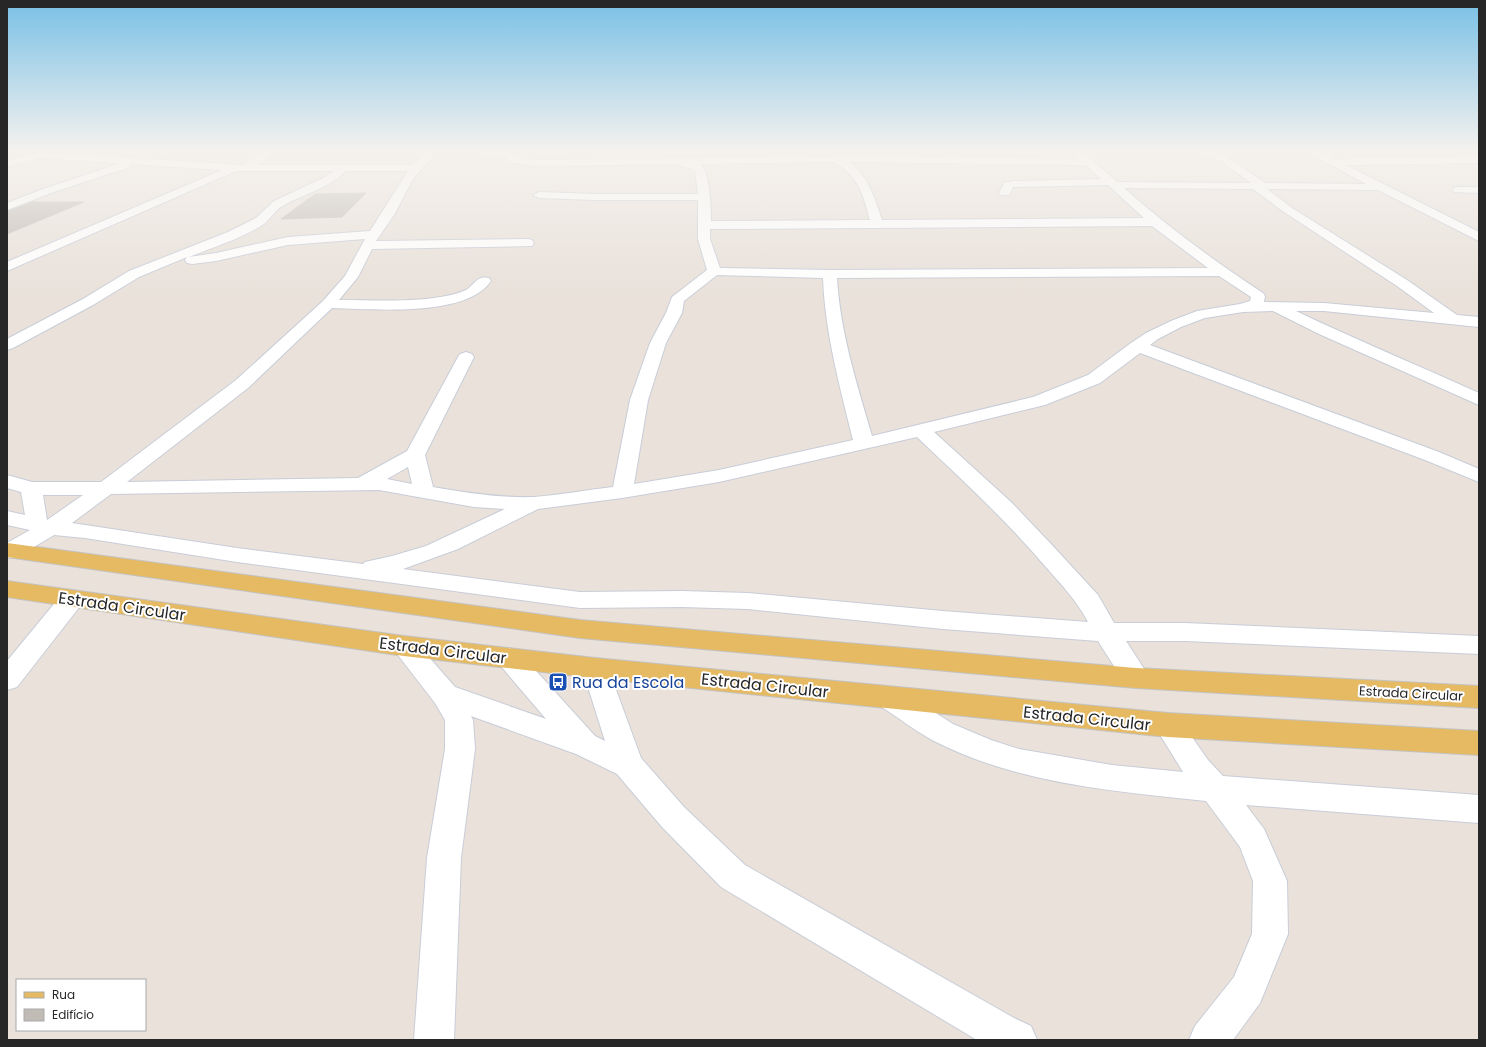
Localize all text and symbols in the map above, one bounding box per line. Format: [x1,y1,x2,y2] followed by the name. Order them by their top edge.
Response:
[57,586,187,627] street label: Estrada Circular
[378,631,508,670] street label: Estrada Circular
[700,667,830,704] street label: Estrada Circular
[547,671,569,693] bus stop icon: Rua da Escola
[572,671,684,694] place label: Rua da Escola
[1359,681,1464,706] street label: Estrada Circular
[1022,700,1152,737] street label: Estrada Circular
[16,979,146,1031] legend
[52,986,75,1003] text: Rua
[52,1006,94,1023] text: Edifício

